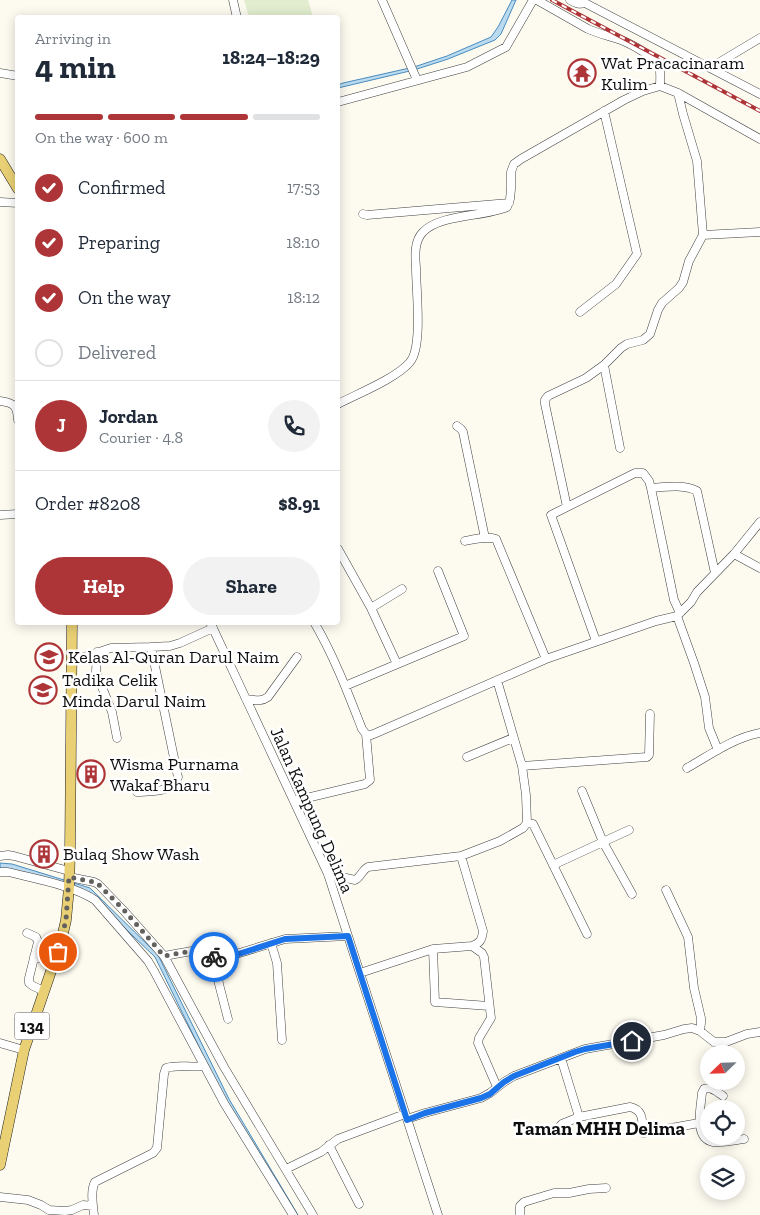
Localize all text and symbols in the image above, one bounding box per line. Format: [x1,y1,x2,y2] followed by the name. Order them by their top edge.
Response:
[35,29,111,48] text: Arriving in
[222,46,320,69] text: 18:24–18:29
[35,48,116,86] text: 4 min
[601,52,745,95] place label: Wat Pracacinaram Kulim
[567,58,597,88] temple icon: Wat Pracacinaram Kulim
[35,128,168,147] text: On the way · 600 m
[35,174,63,202] icon: check
[78,176,165,199] text: Confirmed
[287,178,320,197] text: 17:53
[35,229,63,257] icon: check
[78,231,160,254] text: Preparing
[286,233,320,252] text: 18:10
[35,284,63,312] icon: check
[78,286,171,309] text: On the way
[287,288,320,307] text: 18:12
[78,341,156,364] text: Delivered
[268,400,320,452] button: phone
[99,405,158,428] text: Jordan
[56,414,66,437] text: J
[99,428,183,447] text: Courier · 4.8
[35,492,141,515] text: Order #8208
[278,492,320,515] text: $8.91
[35,557,173,615] button: Help
[183,557,320,615] button: Share
[34,642,64,672] school or university icon: Kelas Al-Quran Darul Naim
[68,646,279,668] place label: Kelas Al-Quran Darul Naim
[62,669,206,712] place label: Tadika Celik Minda Darul Naim
[28,675,58,705] school or university icon: Tadika Celik Minda Darul Naim
[265,724,359,897] street label: Jalan Kampung Delima
[110,753,239,796] place label: Wisma Purnama Wakaf Bharu
[76,759,106,789] building icon: Wisma Purnama Wakaf Bharu
[29,839,59,869] building icon: Bulaq Show Wash
[63,843,199,865] place label: Bulaq Show Wash
[37,931,79,973] pin
[189,932,239,982] courier
[44,938,72,966] icon: bag
[200,943,228,971] icon: bike
[15,1012,50,1040] road number: 134
[611,1020,653,1062] pin
[618,1027,646,1055] icon: home
[700,1045,745,1090] north arrow
[700,1045,745,1200] map controls
[700,1100,745,1145] button: locate
[513,1117,685,1140] district label: Taman MHH Delima
[700,1155,745,1200] button: layers

